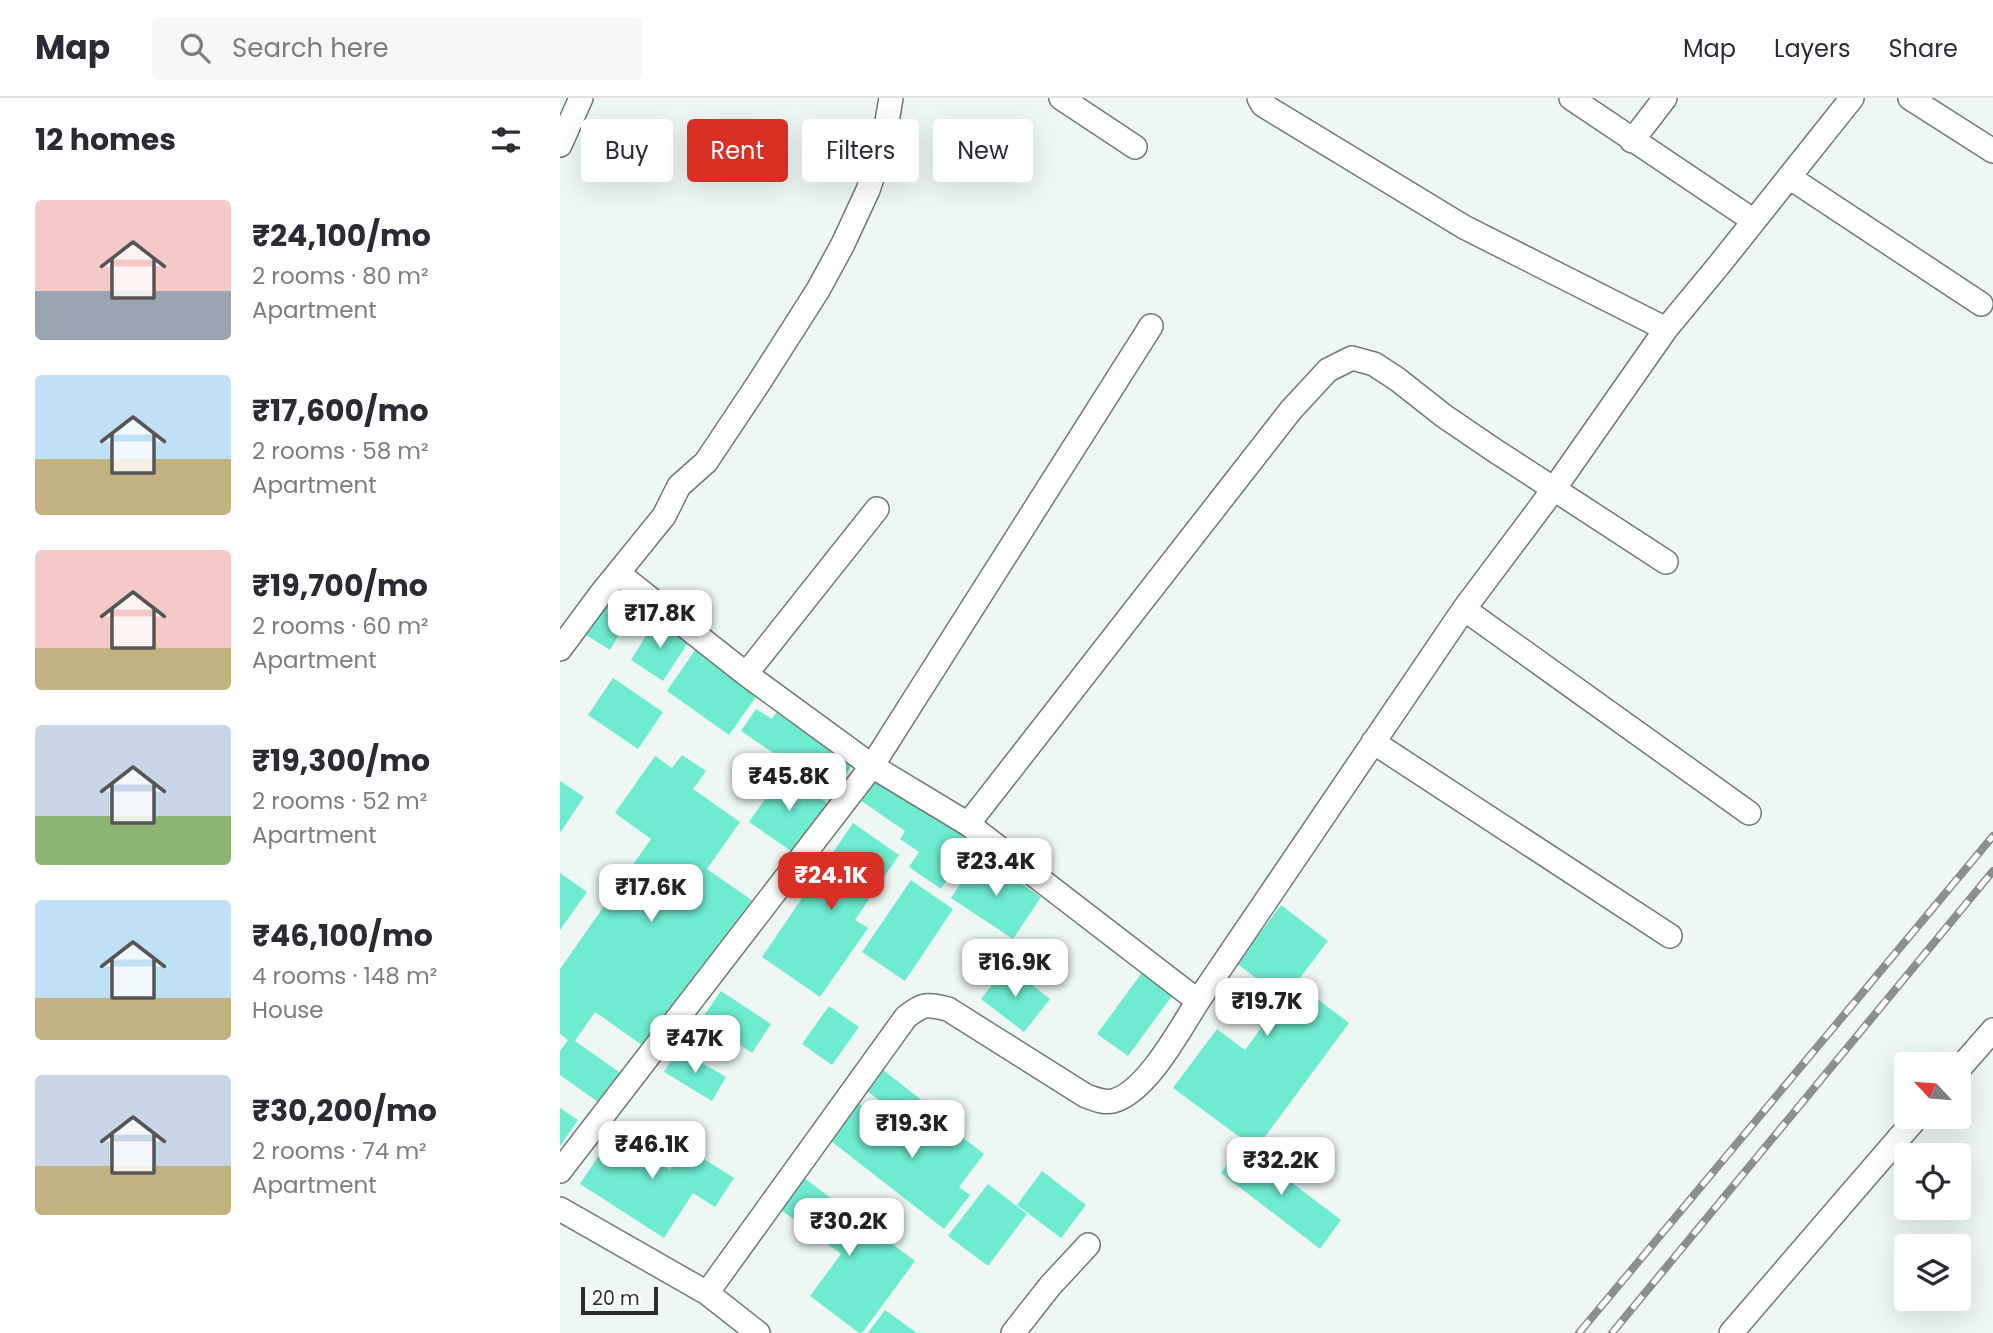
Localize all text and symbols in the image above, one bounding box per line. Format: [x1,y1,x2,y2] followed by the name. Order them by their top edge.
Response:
[152,17,642,80] search box
[35,24,110,71] text: Map
[176,29,214,67] icon: search
[232,30,389,66] text: Search here
[1683,32,1736,65] text: Map
[1774,32,1850,65] text: Layers
[1888,32,1958,65] text: Share
[35,118,176,161] text: 12 homes
[581,119,673,182] chip: Buy
[687,119,788,182] chip: Rent
[802,119,919,182] chip: Filters
[933,119,1033,182] chip: New
[487,121,525,159] icon: filters
[252,214,431,257] text: ₹24,100/mo
[91,228,175,312] icon: home
[252,260,429,292] text: 2 rooms · 80 m²
[252,294,377,326] text: Apartment
[252,389,429,432] text: ₹17,600/mo
[91,403,175,487] icon: home
[252,435,429,467] text: 2 rooms · 58 m²
[252,469,377,501] text: Apartment
[252,564,428,607] text: ₹19,700/mo
[91,578,175,662] icon: home
[603,590,717,650] pin: ₹17.8K
[624,597,696,629] text: ₹17.8K
[252,610,429,642] text: 2 rooms · 60 m²
[252,644,377,676] text: Apartment
[252,739,430,782] text: ₹19,300/mo
[91,753,175,837] icon: home
[732,754,846,813] pin: ₹45.8K
[748,760,830,792] text: ₹45.8K
[252,785,427,817] text: 2 rooms · 52 m²
[252,819,377,851] text: Apartment
[939,838,1053,898] pin: ₹23.4K
[957,845,1035,877] text: ₹23.4K
[774,852,888,912] pin: ₹24.1K
[794,859,868,891] text: ₹24.1K
[594,864,708,924] pin: ₹17.6K
[615,871,687,903] text: ₹17.6K
[252,914,433,957] text: ₹46,100/mo
[91,928,175,1012] icon: home
[958,940,1072,999] pin: ₹16.9K
[978,946,1052,978] text: ₹16.9K
[252,960,437,992] text: 4 rooms · 148 m²
[1210,978,1324,1038] pin: ₹19.7K
[1231,985,1303,1017] text: ₹19.7K
[252,994,324,1026] text: House
[654,1016,736,1075] pin: ₹47K
[666,1022,724,1054] text: ₹47K
[1894,1052,1970,1129] north arrow
[1894,1052,1971,1311] map controls
[252,1089,437,1132] text: ₹30,200/mo
[855,1100,969,1160] pin: ₹19.3K
[91,1103,175,1187] icon: home
[876,1107,948,1139] text: ₹19.3K
[595,1122,709,1181] pin: ₹46.1K
[614,1128,690,1160] text: ₹46.1K
[252,1135,427,1167] text: 2 rooms · 74 m²
[1224,1138,1338,1197] pin: ₹32.2K
[1894,1143,1971,1220] button: locate
[1243,1144,1319,1176] text: ₹32.2K
[252,1169,377,1201] text: Apartment
[792,1198,906,1258] pin: ₹30.2K
[810,1205,888,1237] text: ₹30.2K
[1894,1234,1971,1311] button: layers
[581,1284,658,1316] scale bar
[592,1285,640,1312] text: 20 m

